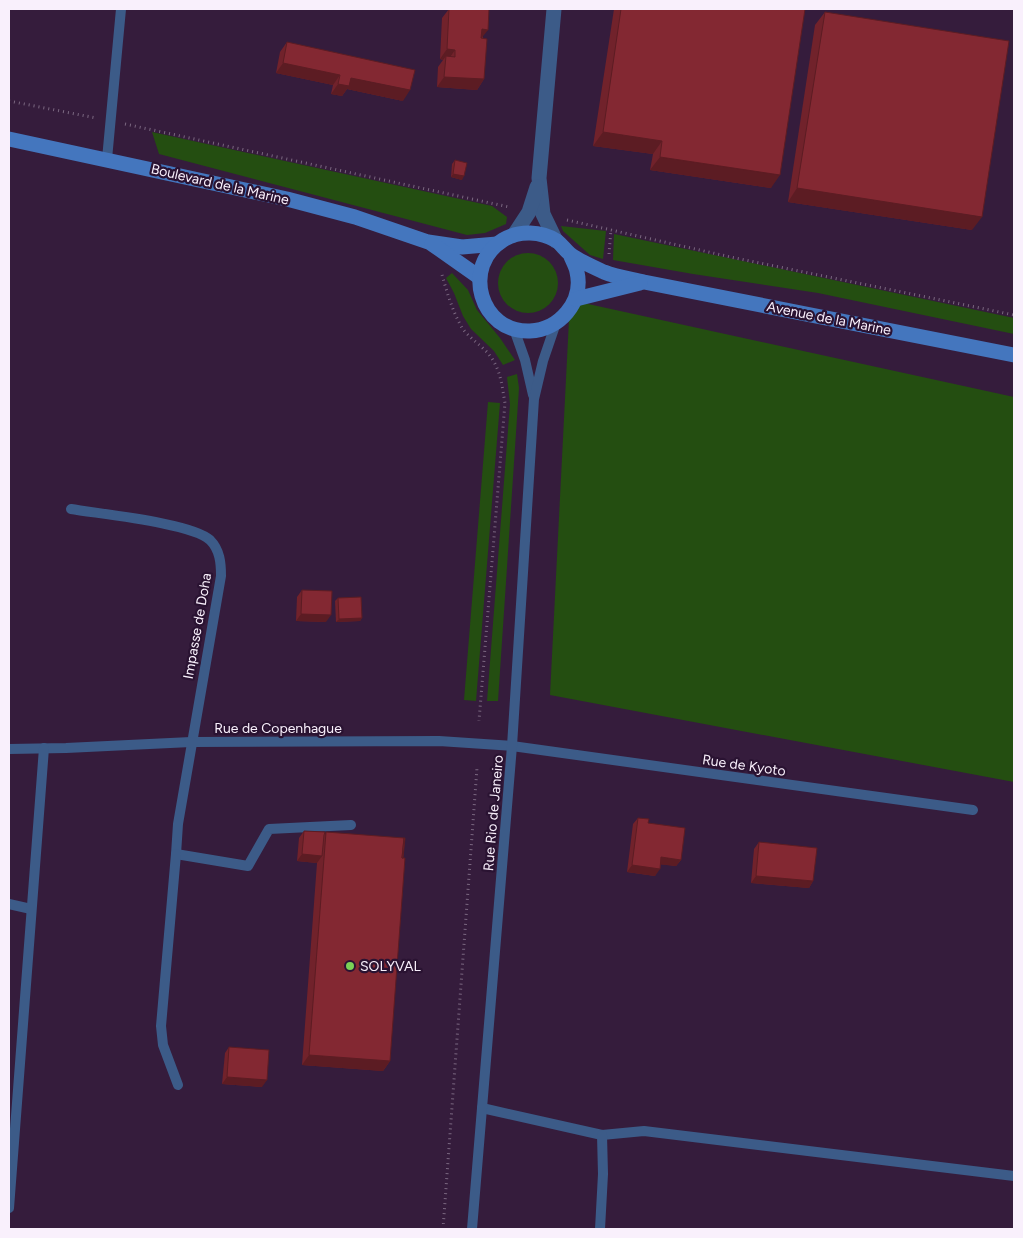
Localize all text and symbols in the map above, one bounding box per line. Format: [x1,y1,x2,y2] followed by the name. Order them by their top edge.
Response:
[149,160,291,209] street label: Boulevard de la Marine
[765,298,893,339] street label: Avenue de la Marine
[180,572,215,680] street label: Impasse de Doha
[214,720,342,737] street label: Rue de Copenhague
[701,751,787,780] street label: Rue de Kyoto
[480,754,507,872] street label: Rue Rio de Janeiro
[360,958,422,975] place label: SOLYVAL
[344,960,356,972] marker: SOLYVAL

